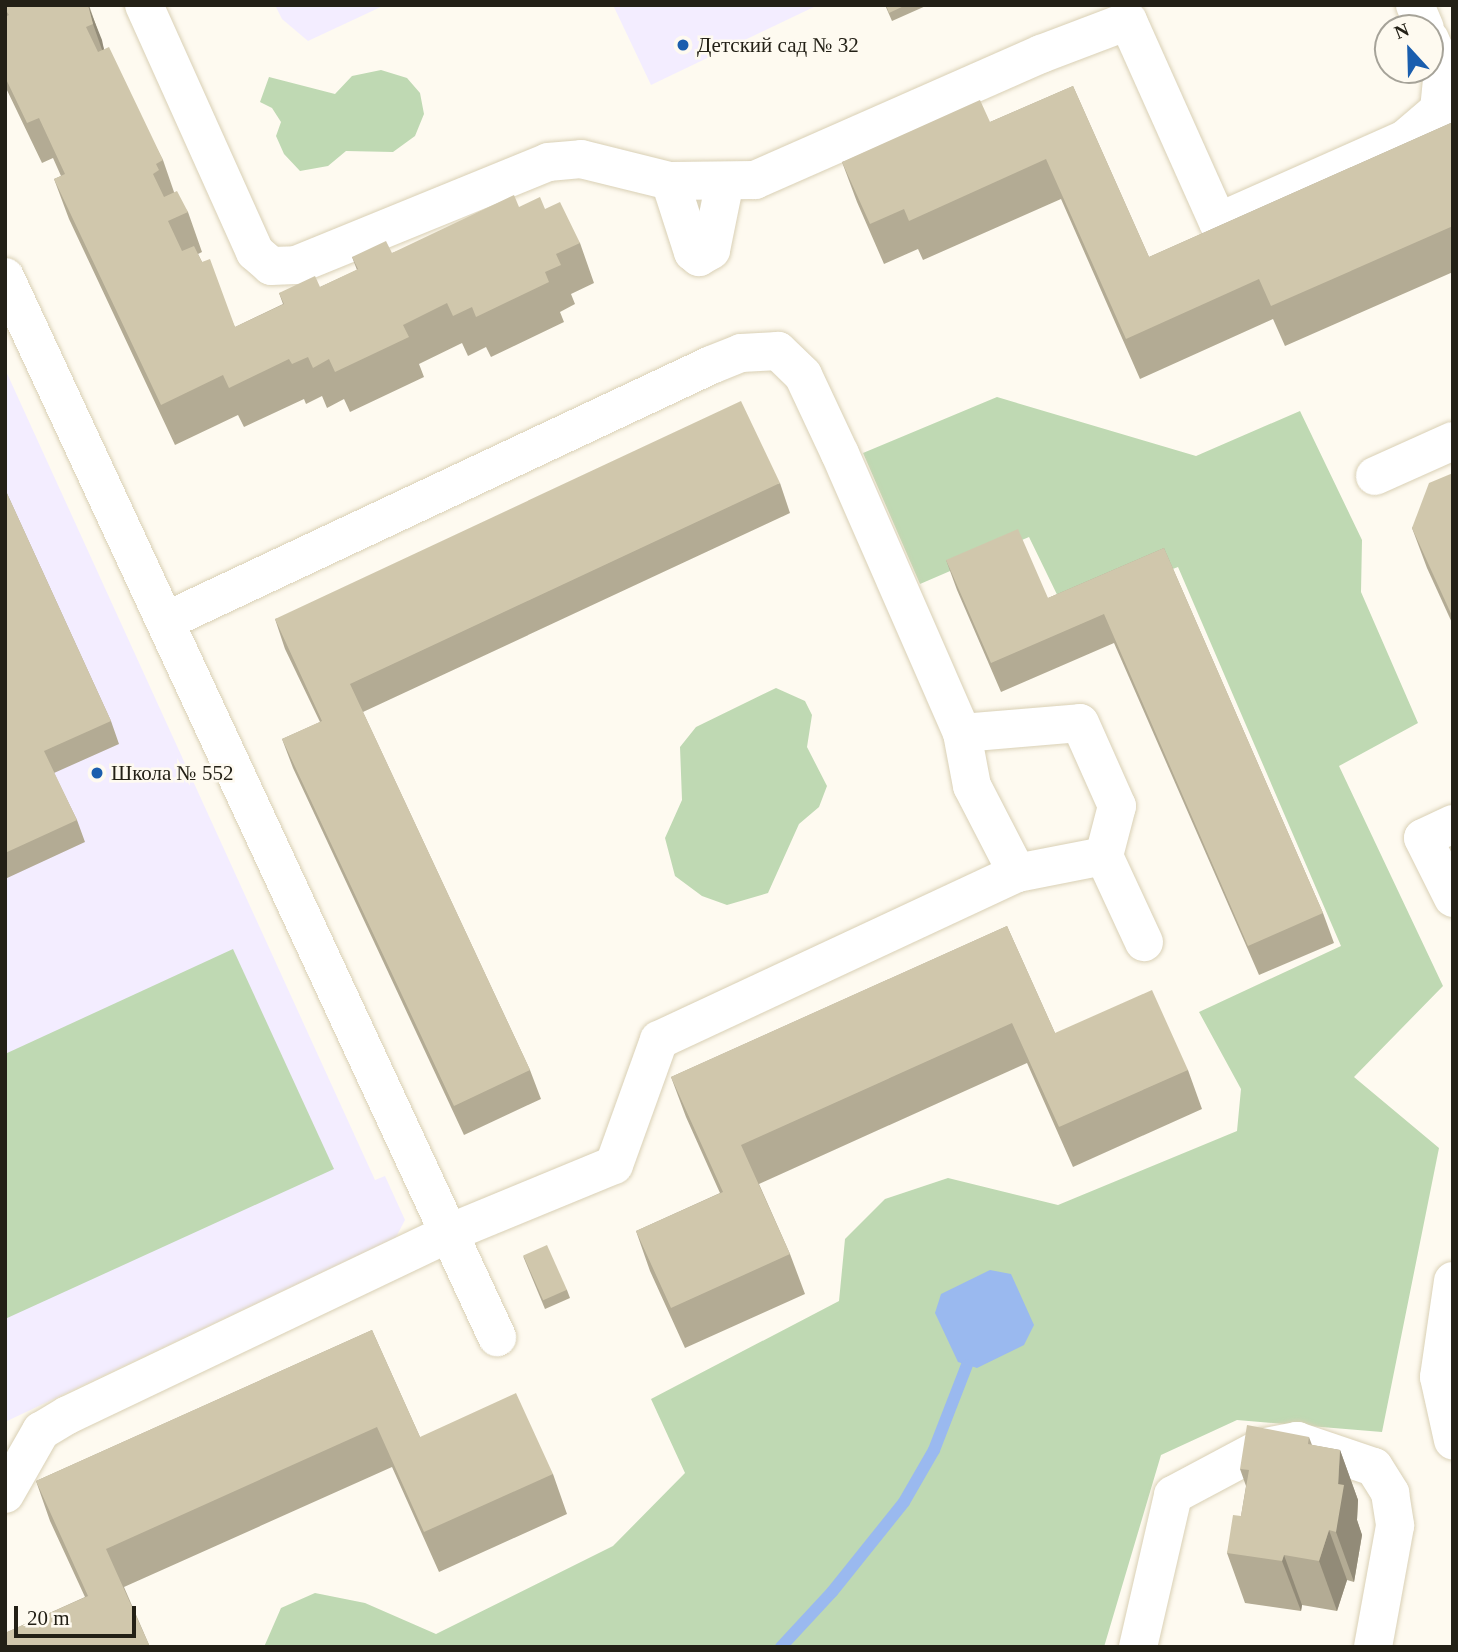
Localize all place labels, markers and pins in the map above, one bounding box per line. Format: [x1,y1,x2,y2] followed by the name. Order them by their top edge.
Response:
[697,32,859,58] place label: Детский сад № 32
[675,37,691,53] marker: Детский сад № 32
[111,760,233,786] place label: Школа № 552
[89,765,105,781] marker: Школа № 552

